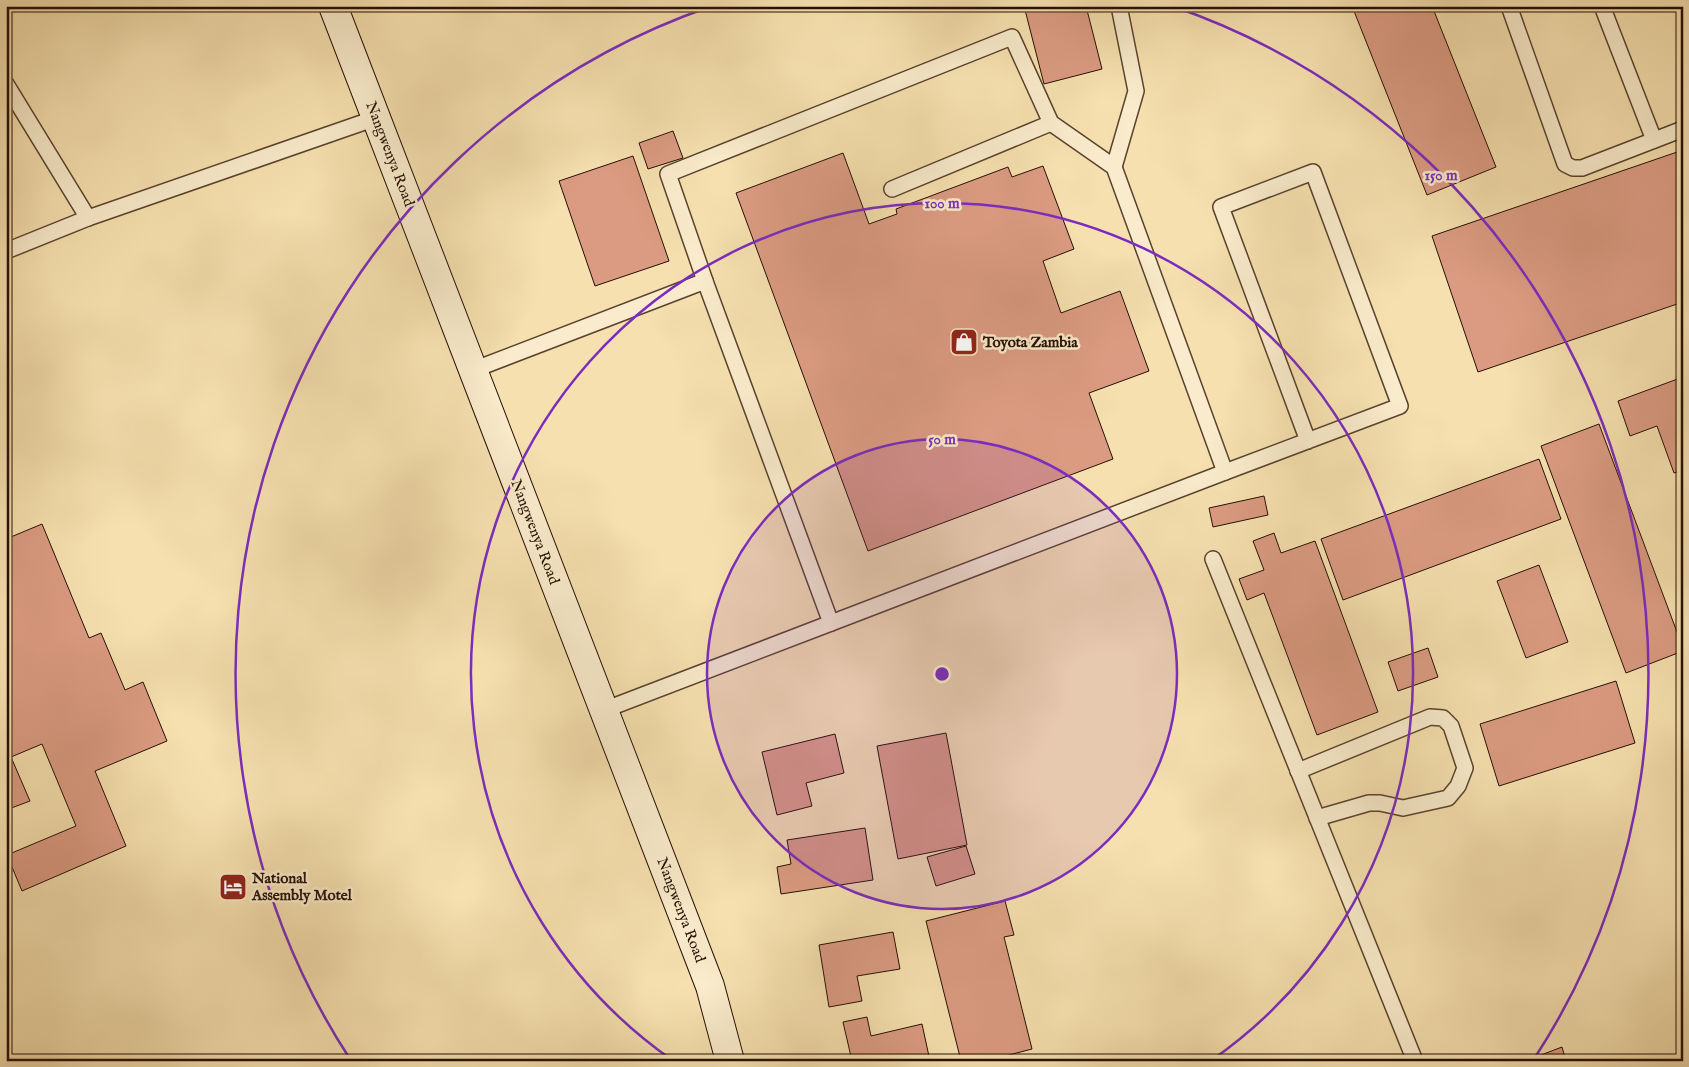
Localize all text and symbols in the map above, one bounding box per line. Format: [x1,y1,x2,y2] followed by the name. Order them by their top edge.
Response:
[361,99,419,210] street label: Nangwenya Road
[1424,166,1458,185] text: 150 m
[924,194,960,213] text: 100 m
[949,327,979,357] shop icon: Toyota Zambia
[982,333,1078,352] place label: Toyota Zambia
[928,430,956,449] text: 50 m
[506,477,564,588] street label: Nangwenya Road
[933,665,951,683] centre of rings
[652,855,710,966] street label: Nangwenya Road
[251,869,353,905] place label: National Assembly Motel
[218,872,248,902] hotel icon: National Assembly Motel

